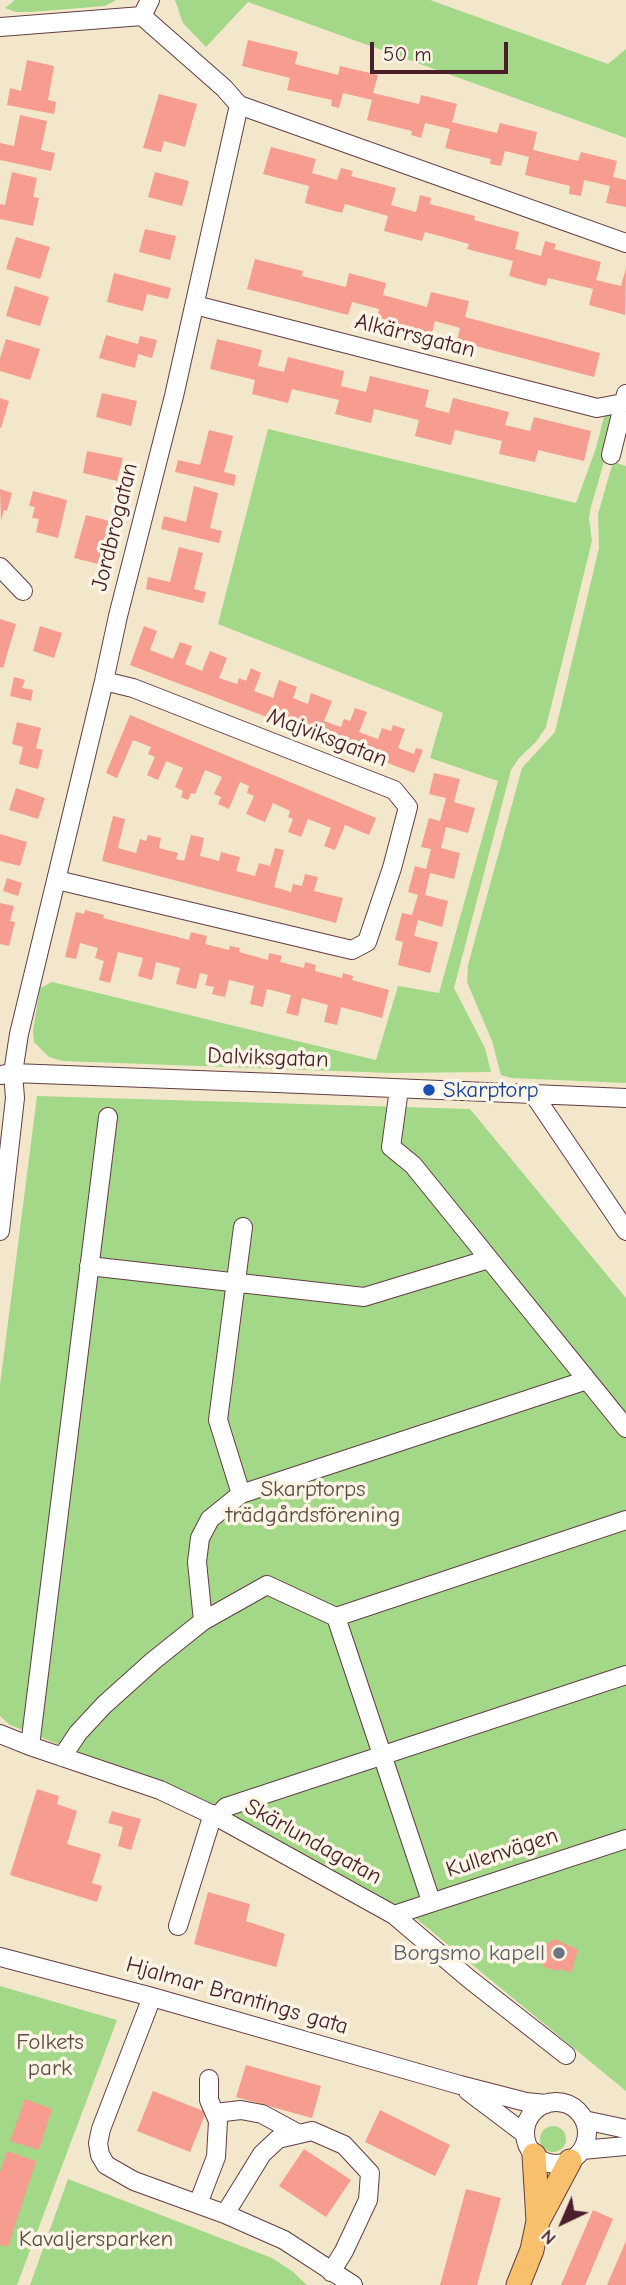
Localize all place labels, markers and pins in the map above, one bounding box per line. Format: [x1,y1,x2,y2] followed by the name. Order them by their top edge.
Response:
[443,1076,539,1104] place label: Skarptorp
[421,1082,437,1098] marker: Skarptorp
[393,1939,545,1967] place label: Borgsmo kapell
[551,1945,567,1961] marker: Borgsmo kapell

